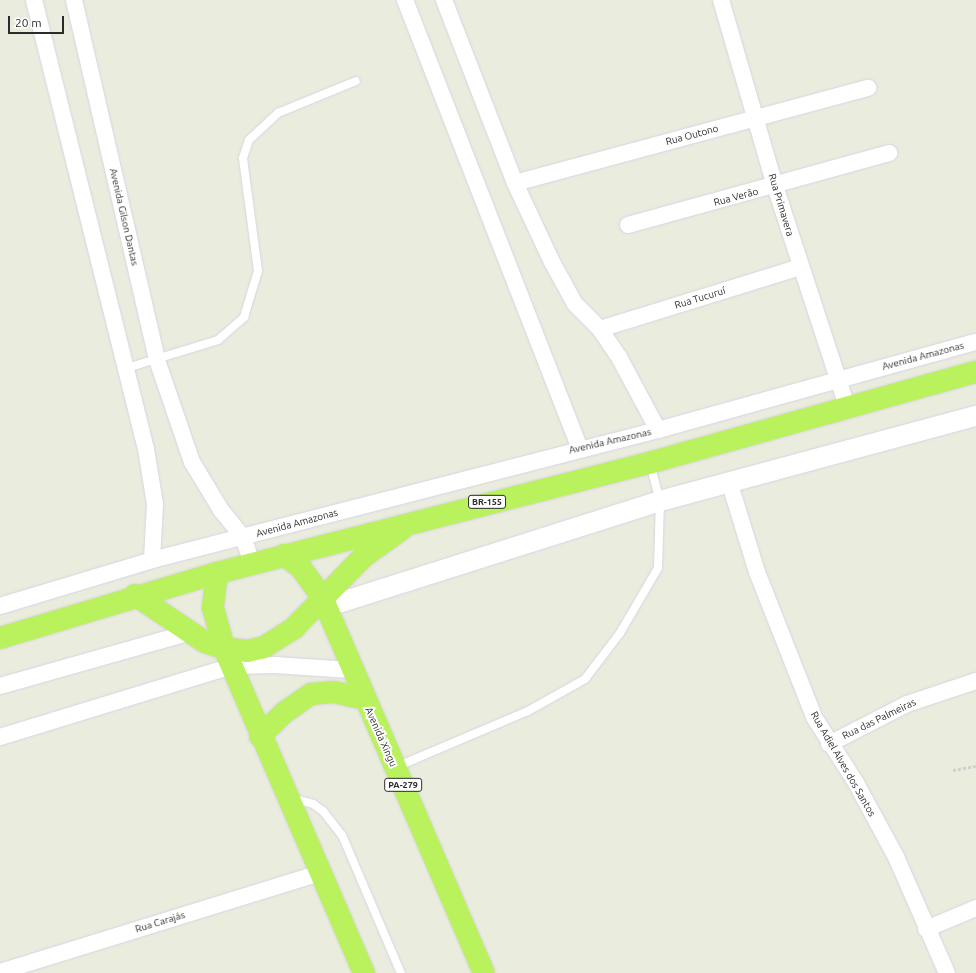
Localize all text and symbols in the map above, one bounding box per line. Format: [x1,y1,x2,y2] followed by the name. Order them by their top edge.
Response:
[10,8,66,34] scale bar
[15,16,42,29] text: 20 m
[664,122,720,148] street label: Rua Outono
[107,167,141,267] street label: Avenida Gilson Dantas
[766,172,796,238] street label: Rua Primavera
[712,185,760,209] street label: Rua Verão
[673,285,727,311] street label: Rua Tucuruí
[881,339,965,373] street label: Avenida Amazonas
[568,426,652,456] street label: Avenida Amazonas
[468,495,506,509] road number: BR-155
[255,506,339,540] street label: Avenida Amazonas
[840,696,918,742] street label: Rua das Palmeiras
[363,705,399,769] street label: Avenida Xingu
[808,709,878,819] street label: Rua Adiel Alves dos Santos
[384,778,422,792] road number: PA-279
[134,909,186,935] street label: Rua Carajás

